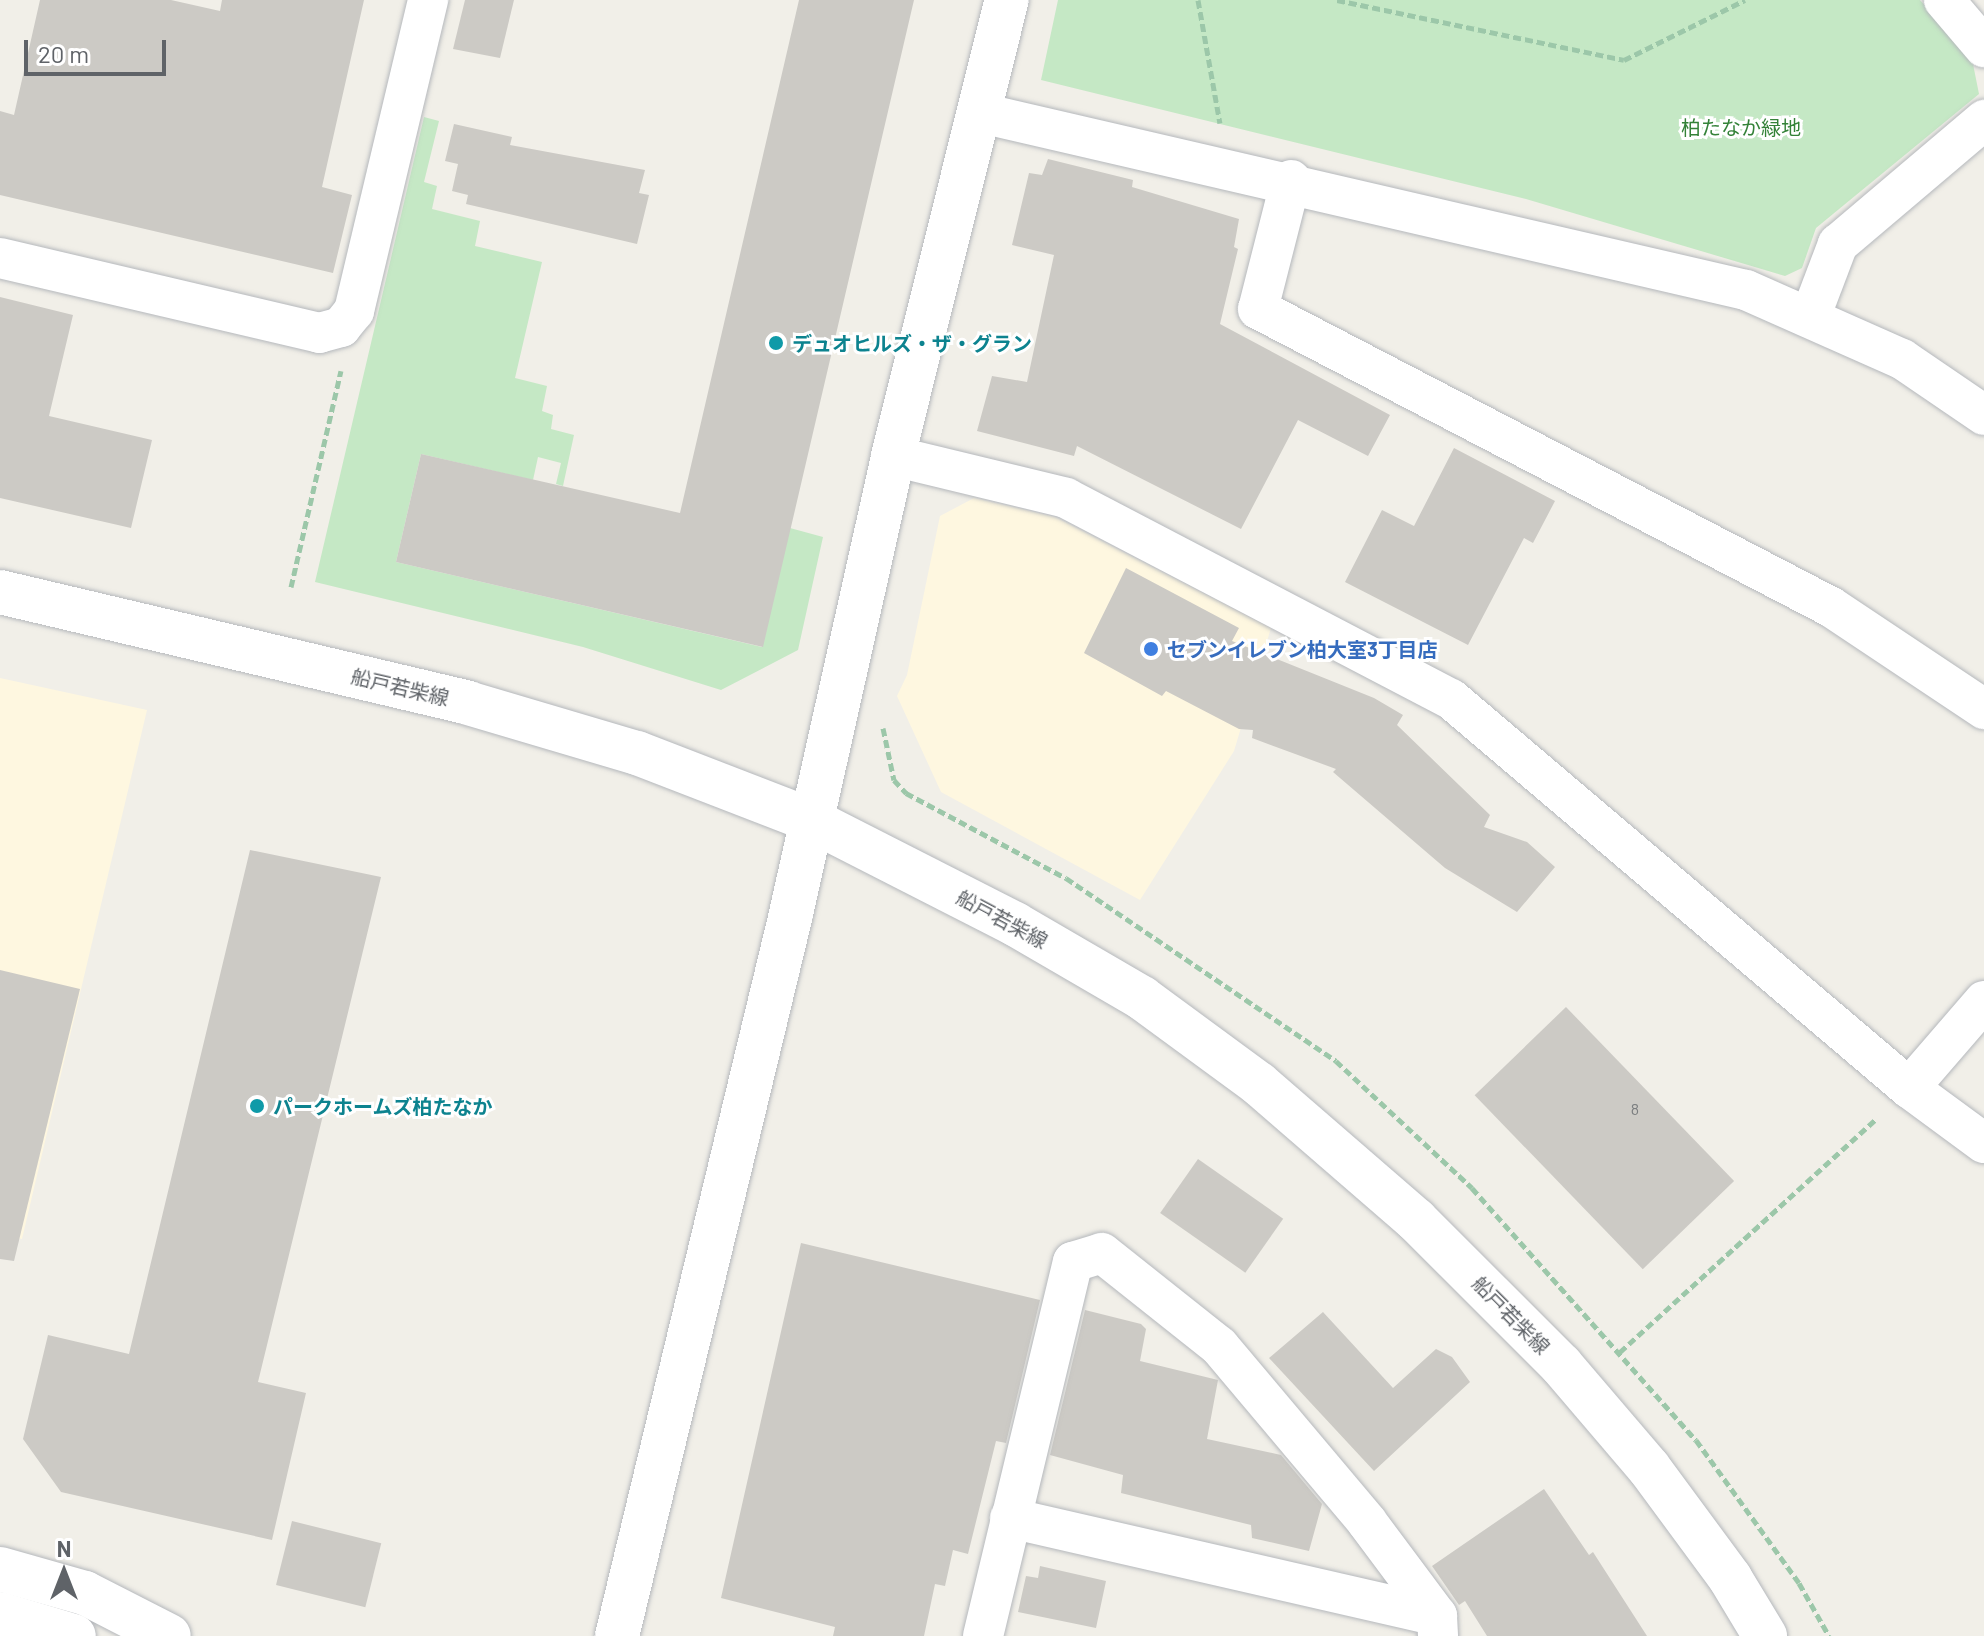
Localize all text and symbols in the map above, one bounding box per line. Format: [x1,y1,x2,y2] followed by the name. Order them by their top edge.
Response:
[28,24,170,74] scale bar
[38,39,89,68] text: 20 m
[1681,115,1801,139] park label: 柏たなか緑地
[792,331,1032,355] place label: デュオヒルズ・ザ・グラン
[767,334,785,352] marker: デュオヒルズ・ザ・グラン
[1167,637,1438,661] place label: セブンイレブン柏大室3丁目店
[1142,640,1160,658] marker: セブンイレブン柏大室3丁目店
[349,664,451,710] street label: 船戸若柴線
[952,885,1052,953] street label: 船戸若柴線
[273,1094,493,1118] place label: パークホームズ柏たなか
[248,1097,266,1115] marker: パークホームズ柏たなか
[1631,1099,1639,1119] house number: 8
[1467,1271,1555,1359] street label: 船戸若柴線
[24,1532,104,1612] north arrow
[57,1535,71,1561] text: N

